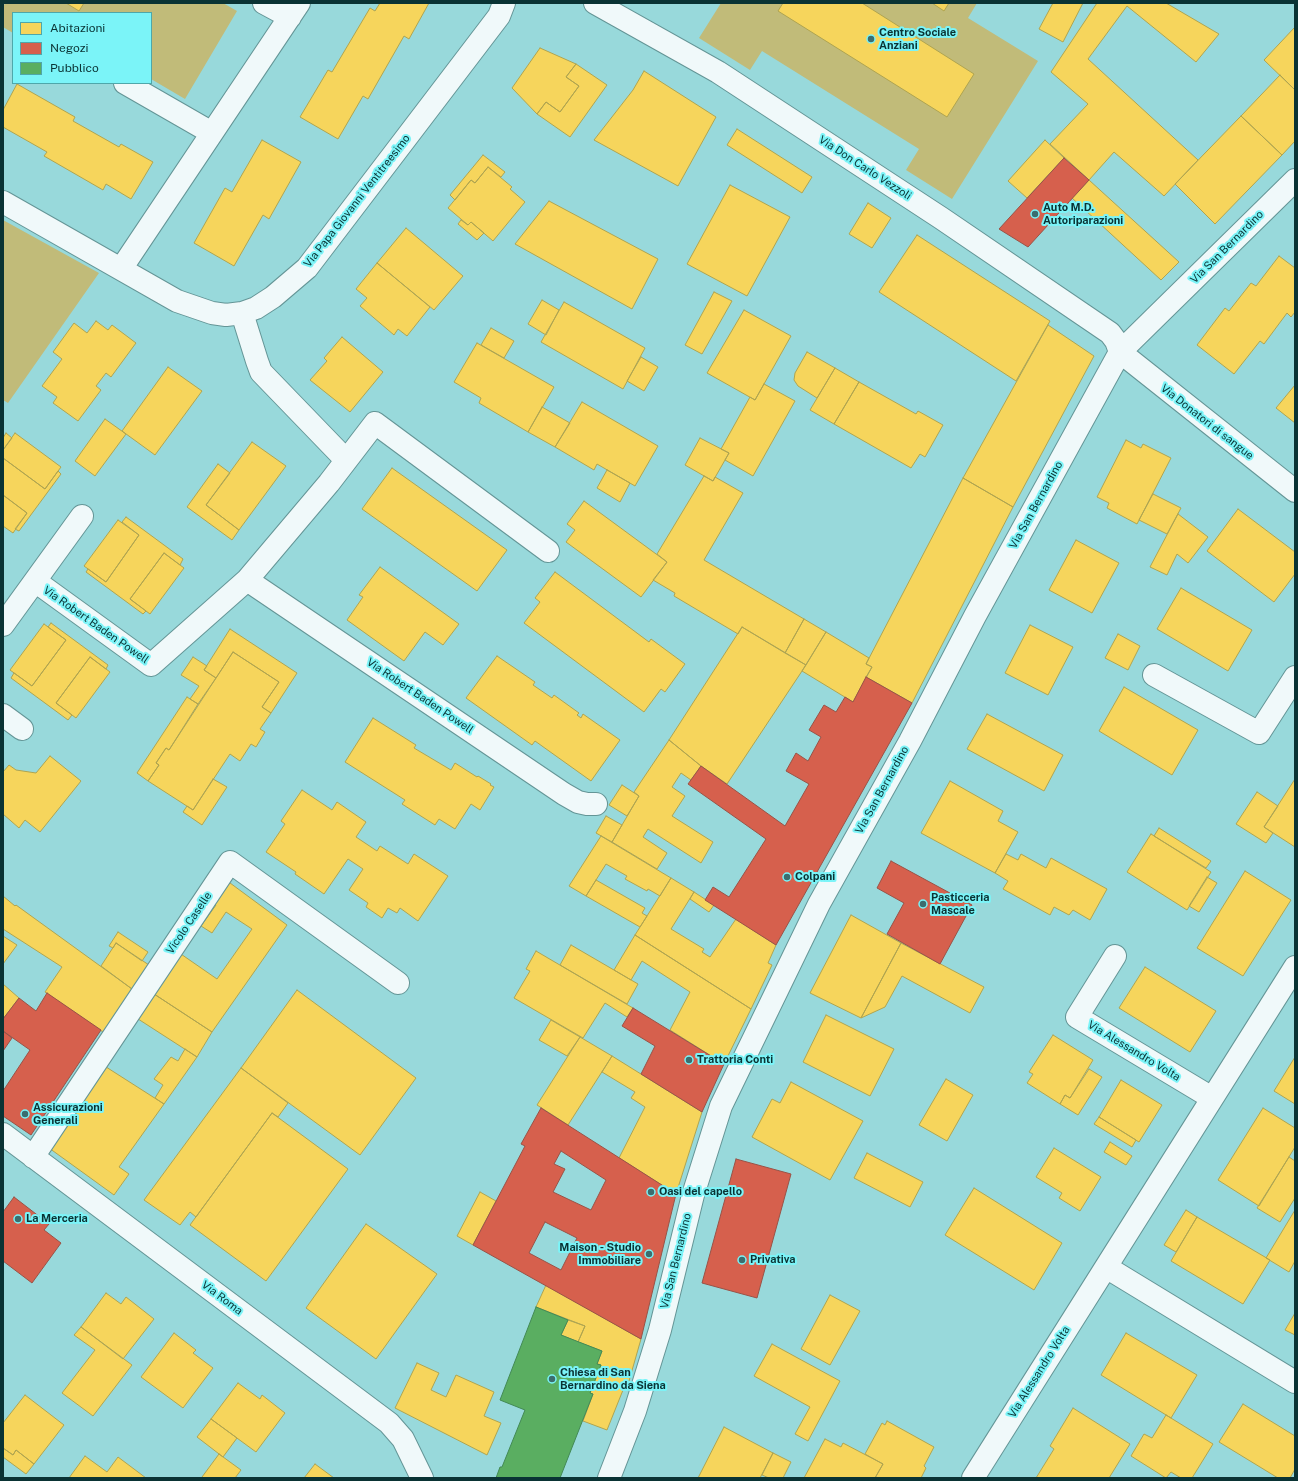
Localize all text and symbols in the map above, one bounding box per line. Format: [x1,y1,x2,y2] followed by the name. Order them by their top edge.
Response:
[12,12,152,84] legend
[50,21,105,35] text: Abitazioni
[879,26,956,52] place label: Centro Sociale Anziani
[866,34,876,44] marker: Centro Sociale Anziani
[50,41,88,55] text: Negozi
[50,61,99,75] text: Pubblico
[301,132,413,270] street label: Via Papa Giovanni Ventitreesimo
[816,133,914,203] street label: Via Don Carlo Vezzoli
[1043,201,1123,227] place label: Auto M.D. Autoriparazioni
[1188,208,1266,286] street label: Via San Bernardino
[1030,209,1040,219] marker: Auto M.D. Autoriparazioni
[1158,382,1256,462] street label: Via Donatori di sangue
[1007,459,1065,551] street label: Via San Bernardino
[41,584,151,666] street label: Via Robert Baden Powell
[364,655,476,737] street label: Via Robert Baden Powell
[853,744,911,836] street label: Via San Bernardino
[795,870,835,884] place label: Colpani
[782,872,792,882] marker: Colpani
[163,889,215,957] street label: Vicolo Caselle
[931,891,990,917] place label: Pasticceria Mascale
[918,899,928,909] marker: Pasticceria Mascale
[1085,1018,1183,1084] street label: Via Alessandro Volta
[697,1053,773,1067] place label: Trattoria Conti
[684,1055,694,1065] marker: Trattoria Conti
[33,1101,103,1127] place label: Assicurazioni Generali
[20,1109,30,1119] marker: Assicurazioni Generali
[659,1185,742,1199] place label: Oasi del capello
[646,1187,656,1197] marker: Oasi del capello
[26,1212,88,1226] place label: La Merceria
[658,1212,694,1310] street label: Via San Bernardino
[13,1214,23,1224] marker: La Merceria
[559,1241,641,1267] place label: Maison - Studio Immobiliare
[644,1249,654,1259] marker: Maison - Studio Immobiliare
[750,1253,795,1267] place label: Privativa
[737,1255,747,1265] marker: Privativa
[199,1278,245,1318] street label: Via Roma
[1005,1324,1073,1420] street label: Via Alessandro Volta
[560,1366,666,1392] place label: Chiesa di San Bernardino da Siena
[547,1374,557,1384] marker: Chiesa di San Bernardino da Siena

